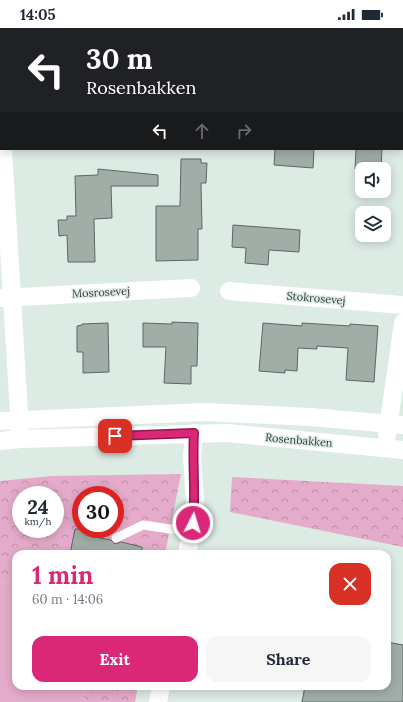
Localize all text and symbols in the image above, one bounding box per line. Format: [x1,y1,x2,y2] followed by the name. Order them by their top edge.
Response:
[20,5,56,24] text: 14:05
[86,41,153,77] text: 30 m
[20,44,72,96] icon: left
[86,76,196,99] text: Rosenbakken
[149,120,171,142] icon: left
[191,120,213,142] icon: ahead
[233,120,255,142] icon: right
[355,162,391,242] map controls
[355,162,391,198] button: sound
[355,206,391,242] button: layers
[72,283,130,301] street label: Mosrosevej
[286,288,346,308] street label: Stokrosevej
[98,419,132,453] pin
[104,425,126,447] icon: arrive
[265,430,334,450] street label: Rosenbakken
[72,486,124,538] speed limit sign: 30
[27,494,49,519] text: 24
[172,502,214,544] position arrow
[24,515,52,528] text: km/h
[32,560,93,591] text: 1 min
[329,563,371,605] button: close
[32,591,103,608] text: 60 m · 14:06
[32,636,198,682] button: Exit
[206,636,371,682] button: Share

